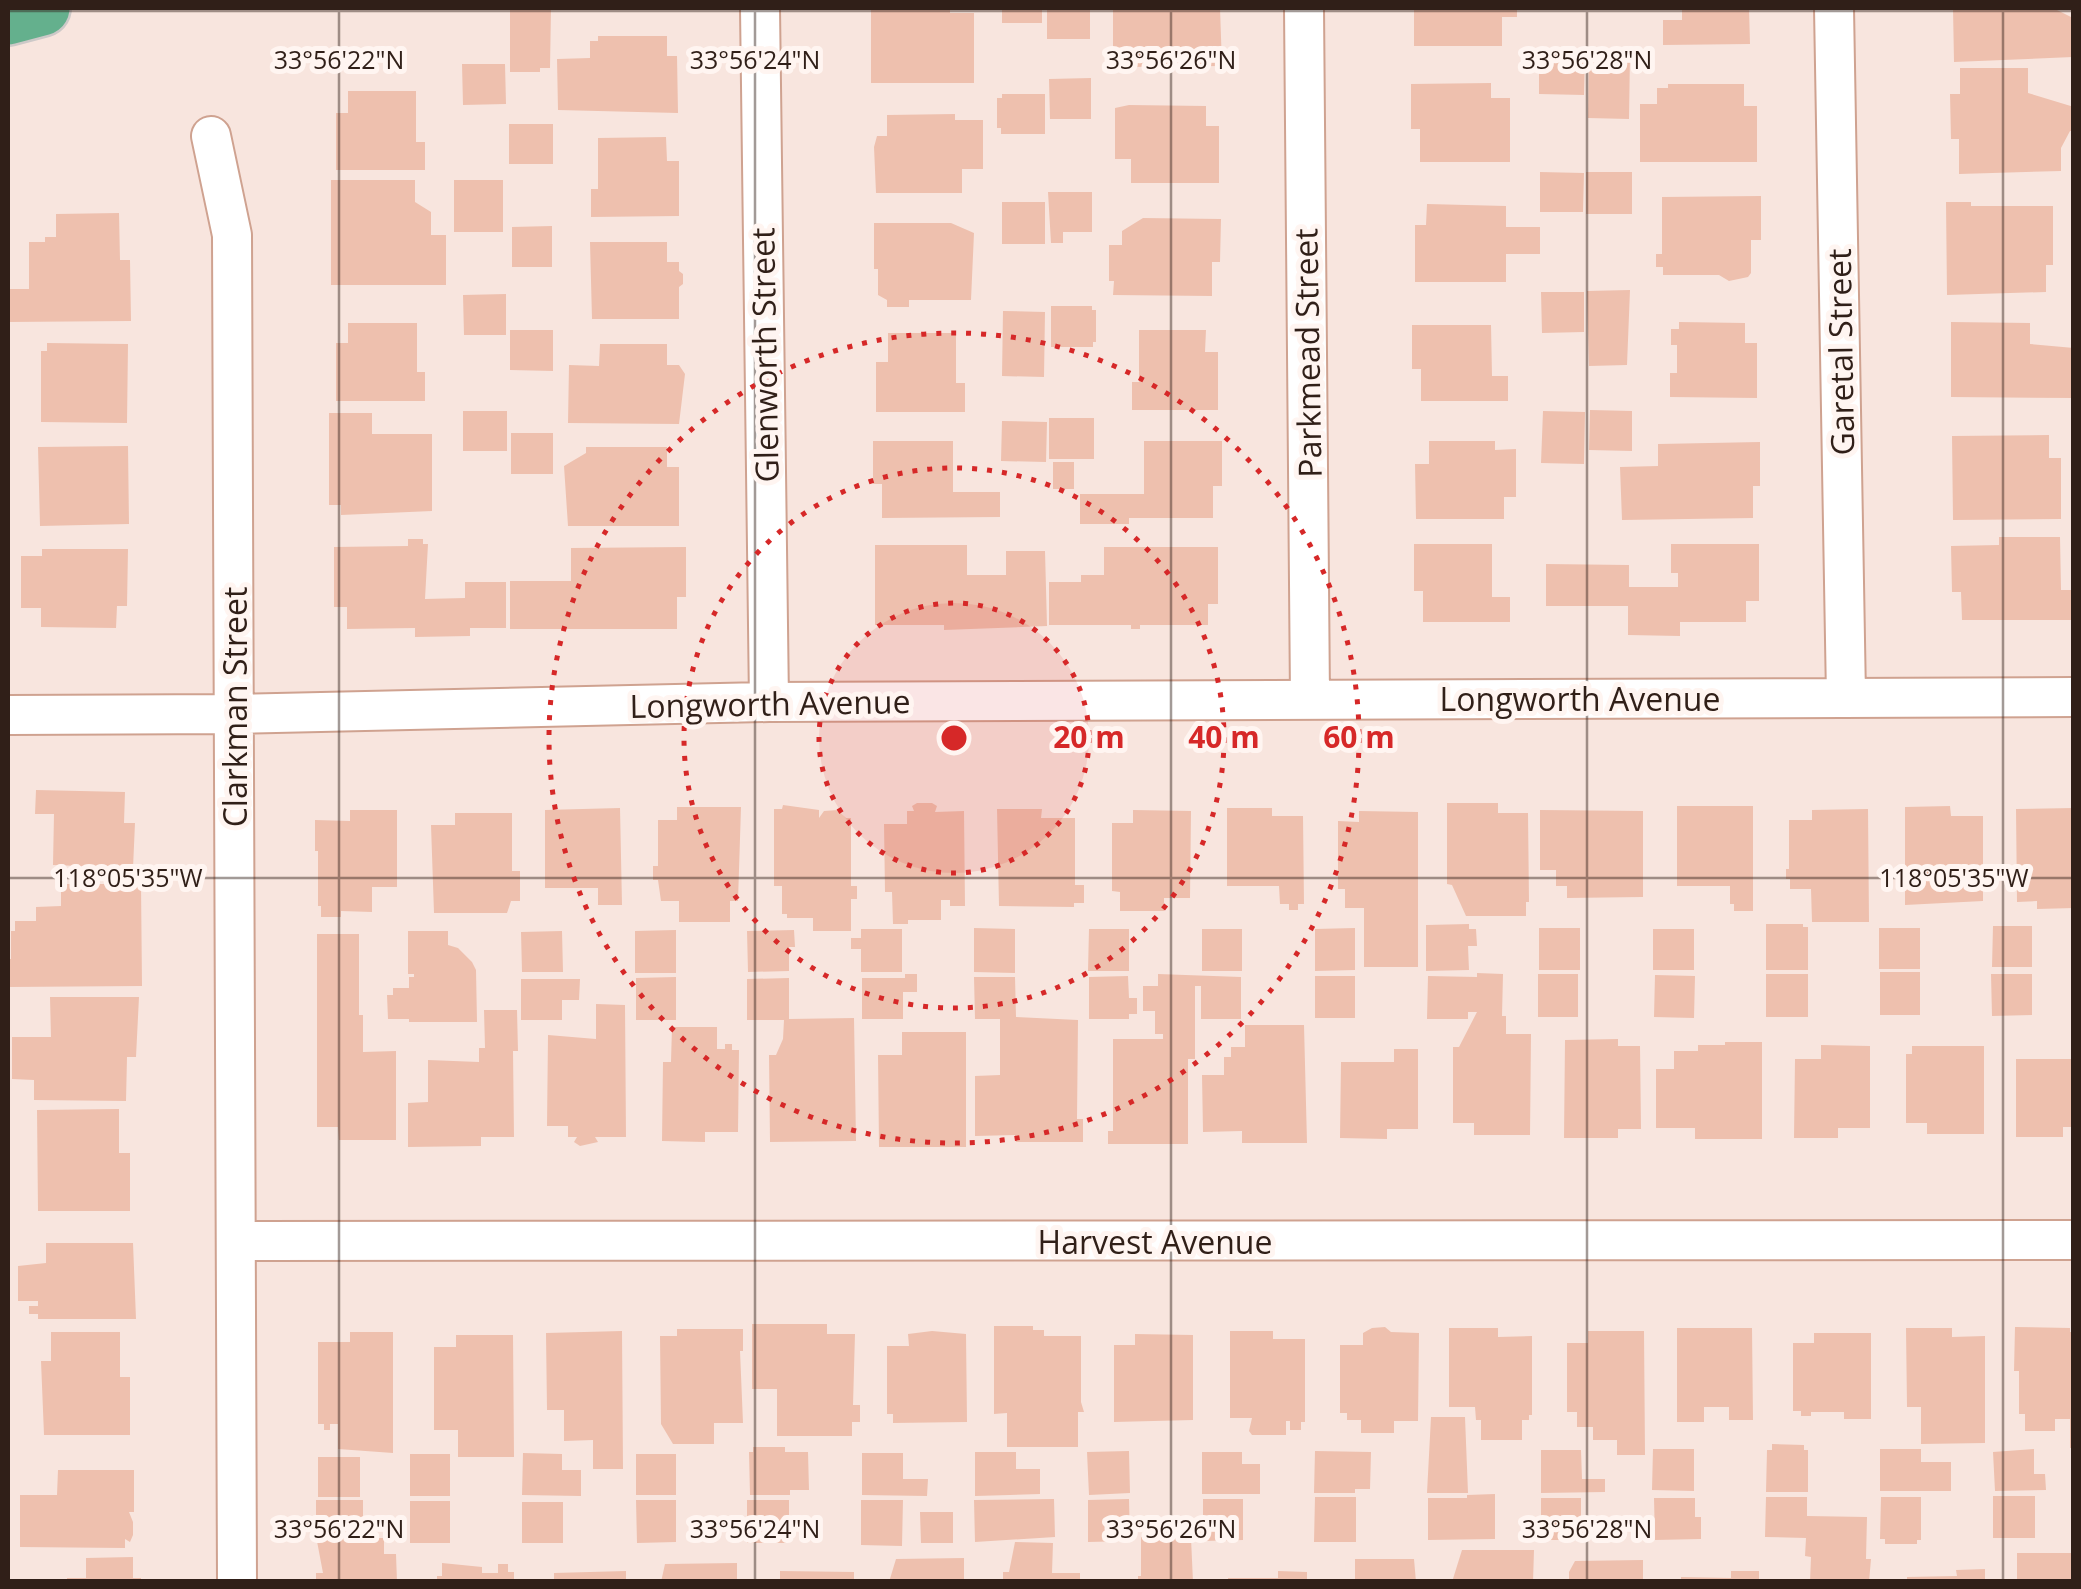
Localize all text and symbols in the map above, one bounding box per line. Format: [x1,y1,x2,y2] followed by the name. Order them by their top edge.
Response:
[274,42,404,76] text: 33°56'22"N
[690,42,820,76] text: 33°56'24"N
[1106,42,1236,76] text: 33°56'26"N
[1522,42,1652,76] text: 33°56'28"N
[740,227,788,483] street label: Glenworth Street
[1283,228,1331,478] street label: Parkmead Street
[1817,248,1863,456] street label: Garetal Street
[213,587,256,827] street label: Clarkman Street
[1440,677,1720,720] street label: Longworth Avenue
[629,679,911,727] street label: Longworth Avenue
[1053,716,1125,757] text: 20 m
[1188,716,1260,757] text: 40 m
[1323,716,1395,757] text: 60 m
[936,720,972,756] centre of rings
[53,860,203,894] text: 118°05'35"W
[1879,860,2029,894] text: 118°05'35"W
[1038,1220,1272,1263] street label: Harvest Avenue
[274,1511,404,1545] text: 33°56'22"N
[690,1511,820,1545] text: 33°56'24"N
[1106,1511,1236,1545] text: 33°56'26"N
[1522,1511,1652,1545] text: 33°56'28"N

